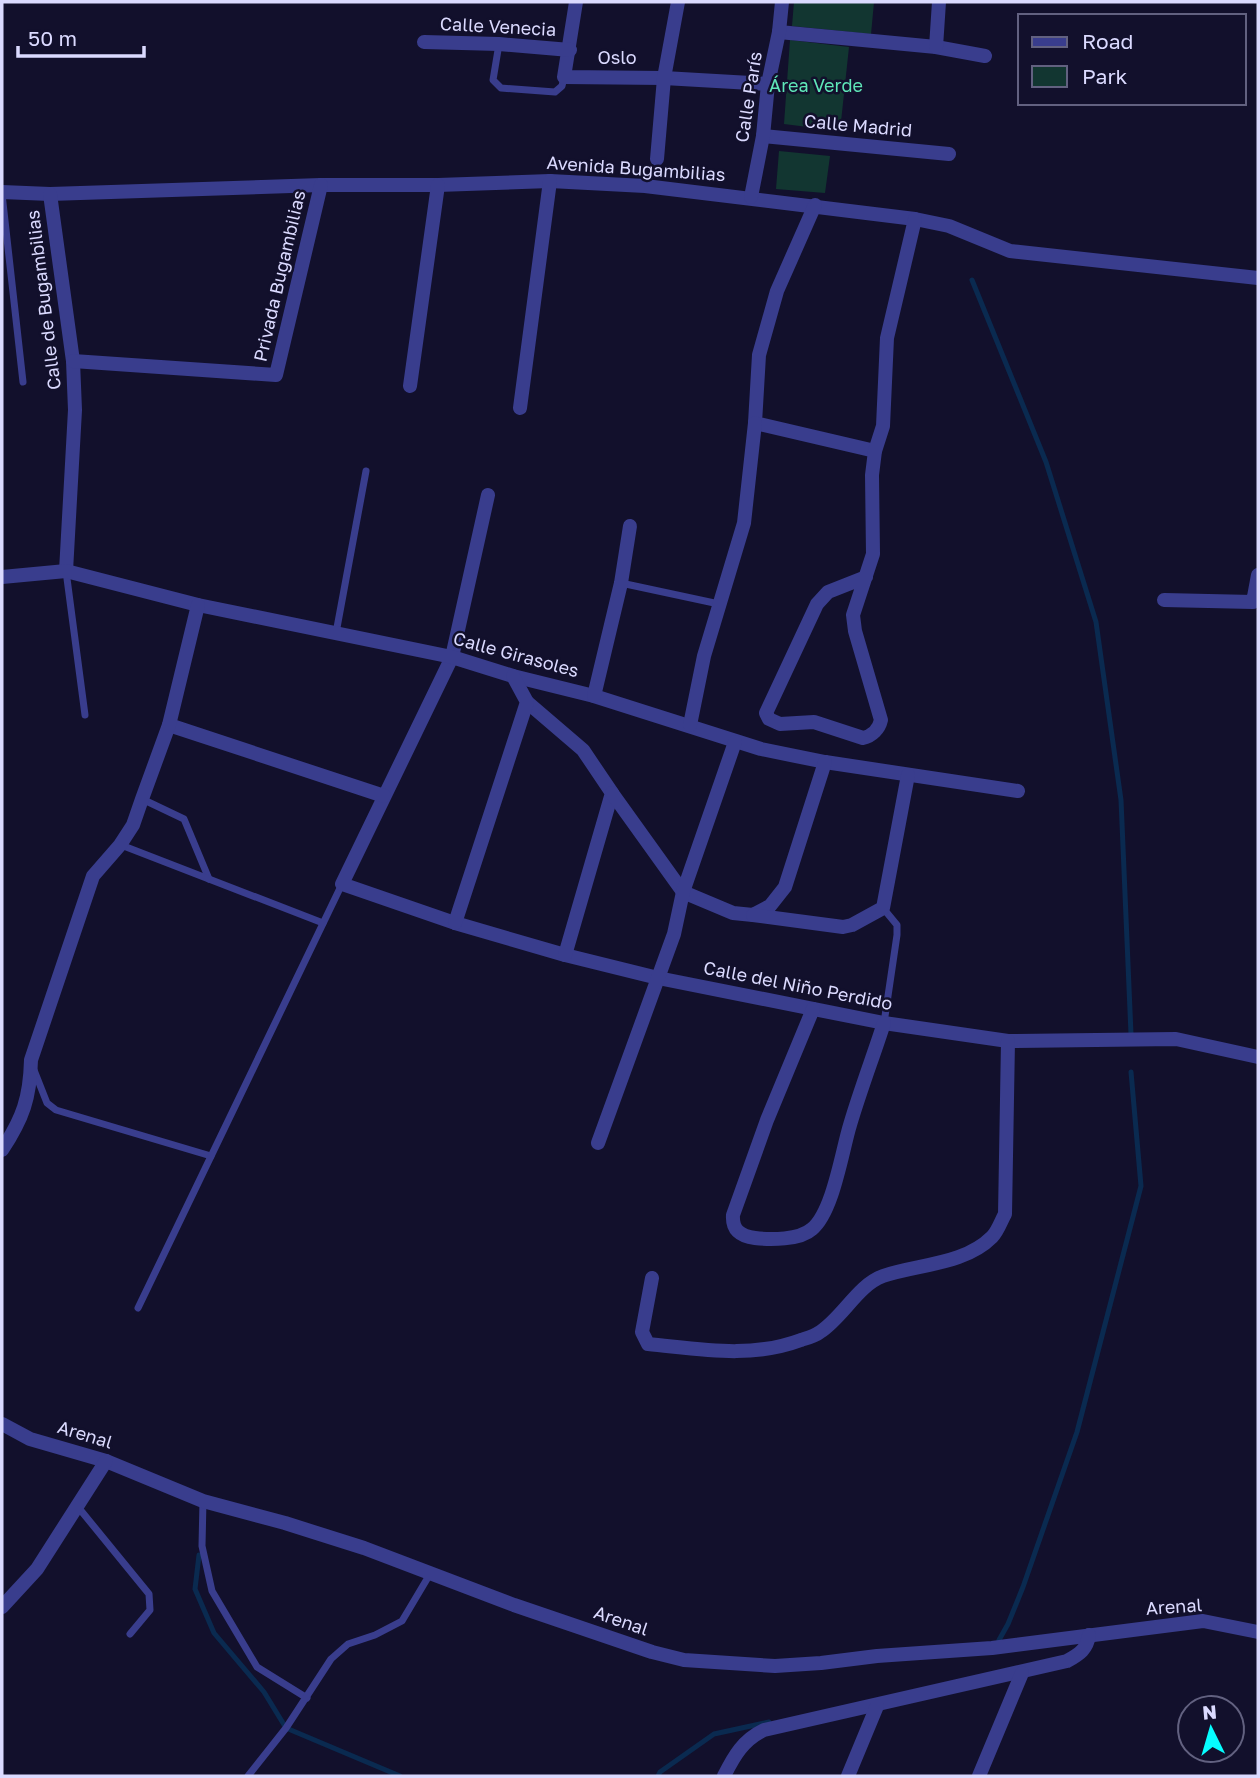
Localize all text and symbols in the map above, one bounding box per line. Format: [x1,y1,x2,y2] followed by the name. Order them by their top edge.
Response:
[439,12,557,40] street label: Calle Venecia
[18,14,144,58] scale bar
[1018,14,1246,105] legend
[28,25,77,51] text: 50 m
[1082,28,1133,54] text: Road
[597,46,637,68] street label: Oslo
[730,50,766,144] street label: Calle París
[1082,63,1128,89] text: Park
[769,74,863,96] park label: Área Verde
[803,109,913,141] street label: Calle Madrid
[546,151,726,185] street label: Avenida Bugambilias
[249,188,309,364] street label: Privada Bugambilias
[21,209,65,391] street label: Calle de Bugambilias
[451,627,581,681] street label: Calle Girasoles
[702,956,895,1014] street label: Calle del Niño Perdido
[55,1415,116,1453] street label: Arenal
[1145,1593,1203,1619] street label: Arenal
[591,1600,652,1640] street label: Arenal
[1176,1694,1246,1764] north arrow
[1201,1699,1218,1724] text: N

